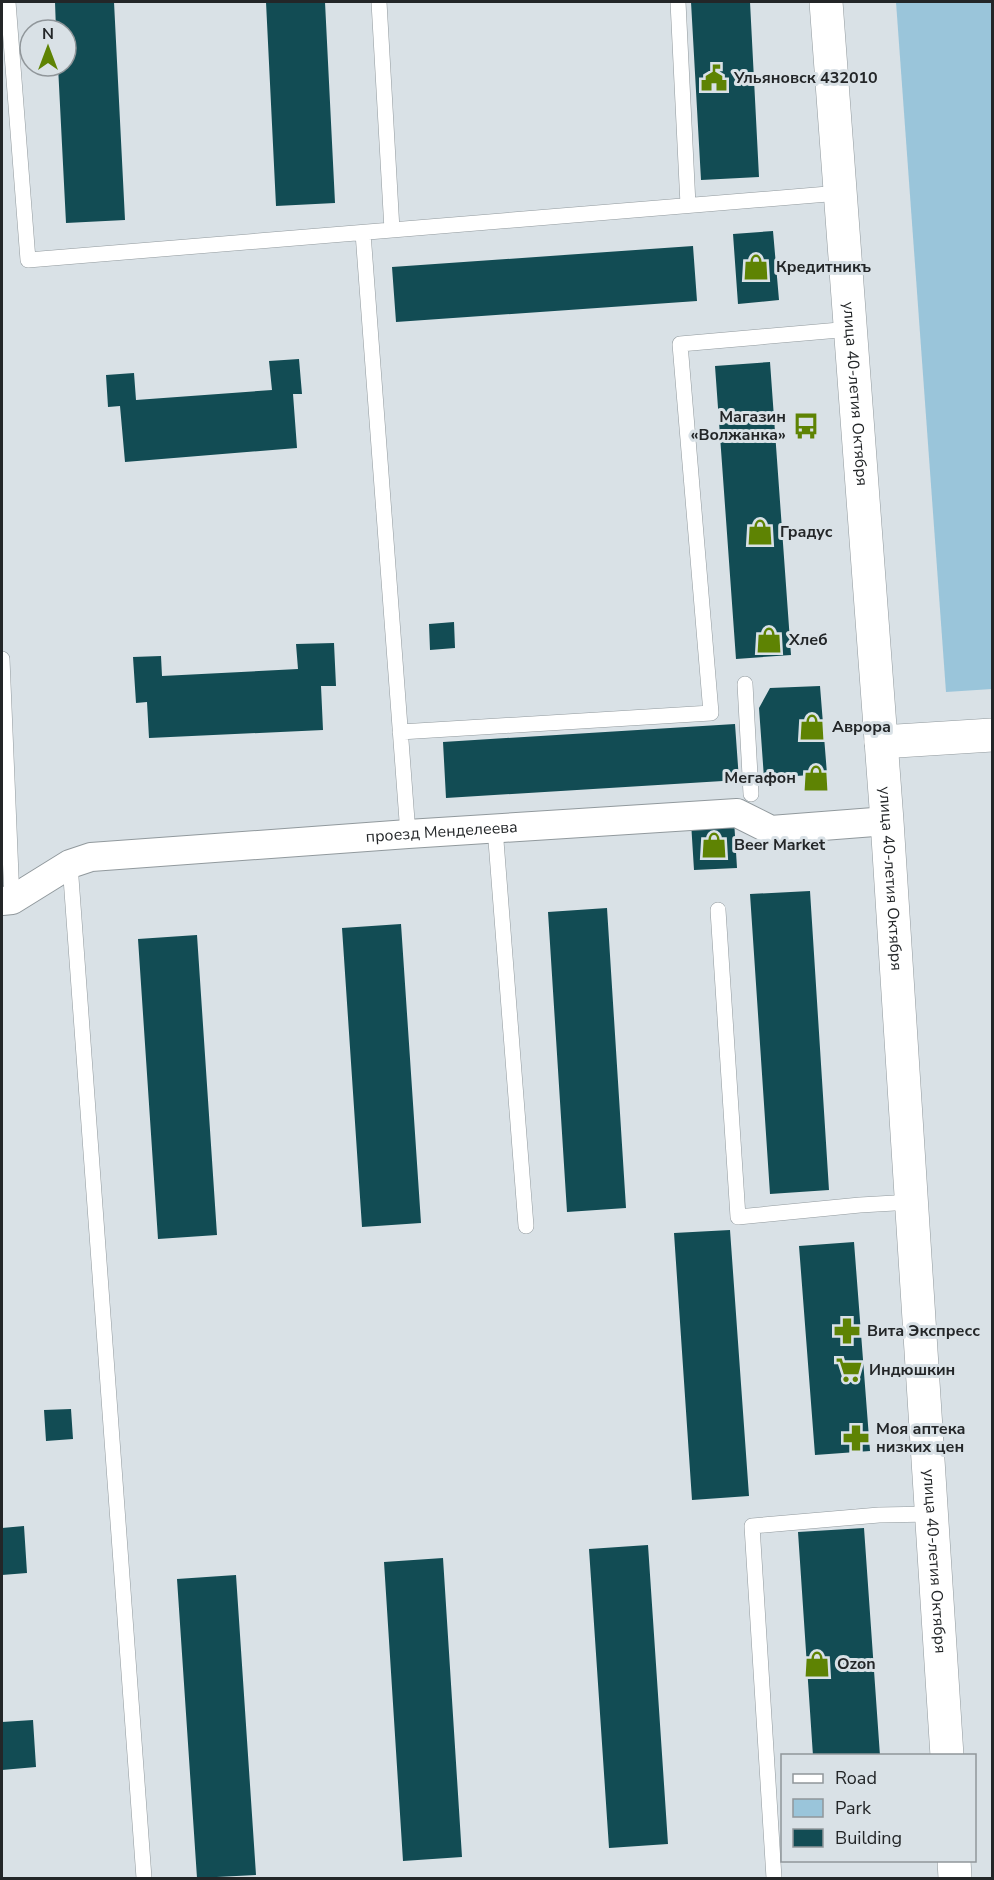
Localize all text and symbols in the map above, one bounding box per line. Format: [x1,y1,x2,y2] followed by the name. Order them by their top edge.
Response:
[18,18,78,78] north arrow
[42,23,54,45] text: N
[699,63,729,93] public building icon: Ульяновск 432010
[733,67,878,89] place label: Ульяновск 432010
[741,252,771,282] shop icon: Кредитникъ
[776,256,871,278] place label: Кредитникъ
[837,301,873,487] street label: улица 40-летия Октября
[691,406,786,446] place label: Магазин «Волжанка»
[791,411,821,441] bus stop icon: Магазин «Волжанка»
[745,517,775,547] shop icon: Градус
[780,521,833,543] place label: Градус
[754,625,784,655] shop icon: Хлеб
[788,629,828,651] place label: Хлеб
[797,712,827,742] shop icon: Аврора
[832,716,891,738] place label: Аврора
[801,763,831,793] shop icon: Мегафон
[724,767,796,789] place label: Мегафон
[873,786,908,972] street label: улица 40-летия Октября
[365,816,518,848] street label: проезд Менделеева
[699,830,729,860] shop icon: Beer Market
[734,834,826,856] place label: Beer Market
[832,1316,862,1346] pharmacy icon: Вита Экспресс
[867,1320,980,1342] place label: Вита Экспресс
[834,1355,864,1385] supermarket icon: Индюшкин
[869,1359,955,1381] place label: Индюшкин
[876,1418,966,1458] place label: Моя аптека низких цен
[841,1423,871,1453] pharmacy icon: Моя аптека низких цен
[918,1468,951,1654] street label: улица 40-летия Октября
[802,1649,832,1679] shop icon: Ozon
[837,1653,876,1675] place label: Ozon
[781,1754,976,1862] legend
[835,1766,877,1790] text: Road
[835,1796,872,1820] text: Park
[835,1826,902,1850] text: Building

